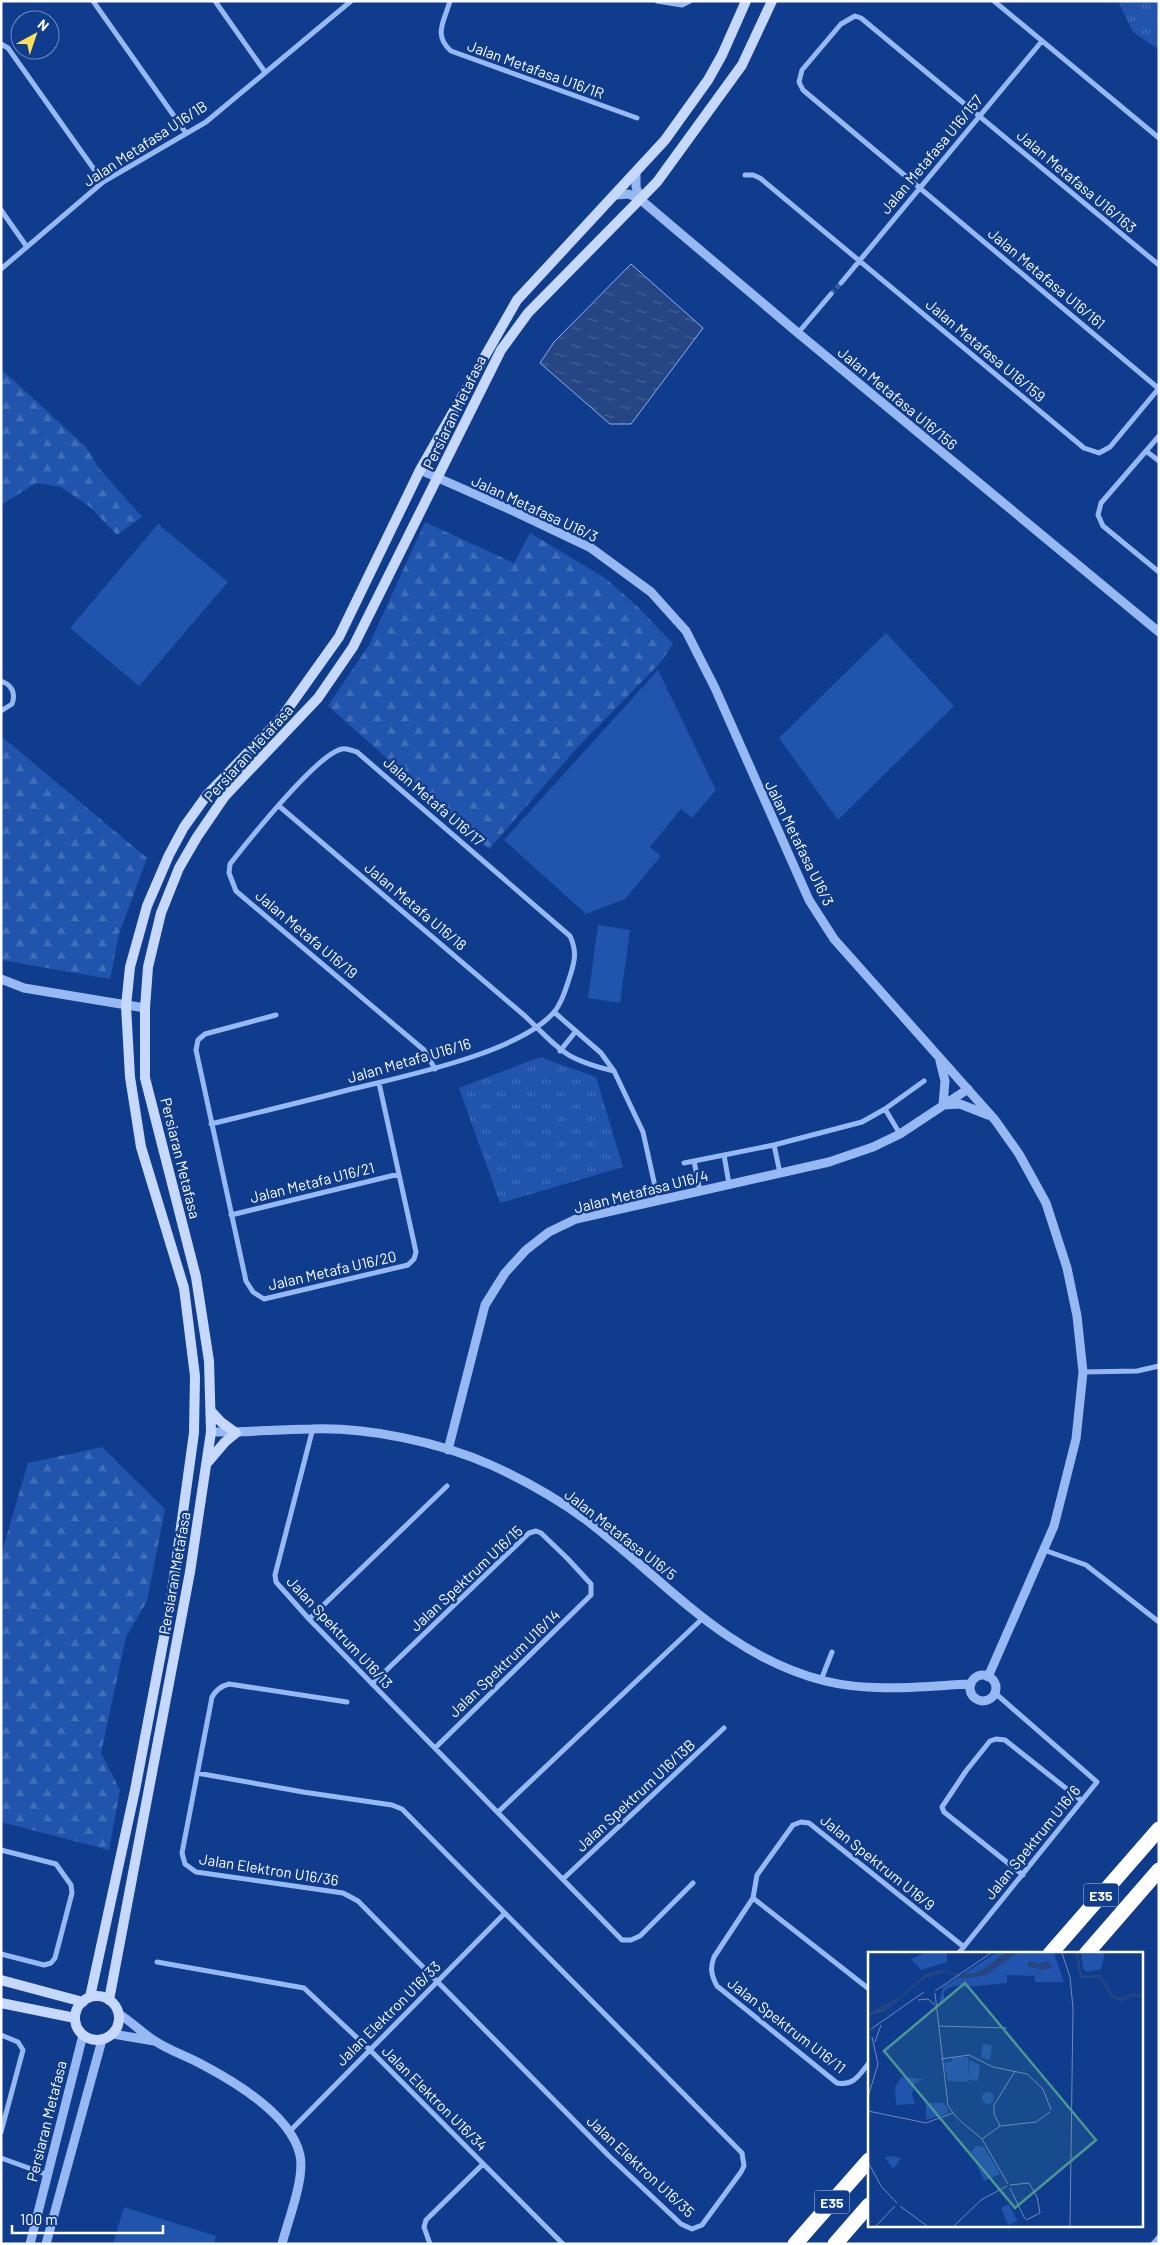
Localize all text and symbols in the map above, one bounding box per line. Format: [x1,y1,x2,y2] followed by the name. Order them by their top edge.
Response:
[10,10,60,60] north arrow
[35,15,53,34] text: N
[465,36,607,102] street label: Jalan Metafasa U16/1R
[876,91,986,217] street label: Jalan Metafasa U16/157
[80,96,210,190] street label: Jalan Metafasa U16/1B
[1014,126,1140,236] street label: Jalan Metafasa U16/163
[985,224,1109,332] street label: Jalan Metafasa U16/161
[923,295,1049,405] street label: Jalan Metafasa U16/159
[835,343,961,453] street label: Jalan Metafasa U16/156
[419,352,489,472] street label: Persiaran Metafasa
[469,471,601,545] street label: Jalan Metafasa U16/3
[200,701,296,805] street label: Persiaran Metafasa
[380,753,488,849] street label: Jalan Metafa U16/17
[762,777,838,909] street label: Jalan Metafasa U16/3
[361,858,471,954] street label: Jalan Metafa U16/18
[252,886,362,982] street label: Jalan Metafa U16/19
[345,1034,473,1086] street label: Jalan Metafa U16/16
[157,1096,205,1220] street label: Persiaran Metafasa
[248,1158,376,1206] street label: Jalan Metafa U16/21
[572,1166,710,1216] street label: Jalan Metafasa U16/4
[266,1246,398,1294] street label: Jalan Metafa U16/20
[561,1485,681,1583] street label: Jalan Metafasa U16/5
[154,1510,194,1636] street label: Persiaran Metafasa
[406,1521,526,1635] street label: Jalan Spektrum U16/15
[283,1572,397,1692] street label: Jalan Spektrum U16/13
[445,1605,563,1721] street label: Jalan Spektrum U16/14
[572,1735,698,1855] street label: Jalan Spektrum U16/13B
[980,1781,1084,1903] street label: Jalan Spektrum U16/6
[817,1810,939,1914] street label: Jalan Spektrum U16/9
[198,1849,340,1889] street label: Jalan Elektron U16/36
[1084,1884,1118,1906] road number: E35
[868,1952,1142,2228] inset map
[332,1957,444,2069] street label: Jalan Elektron U16/33
[724,1973,850,2077] street label: Jalan Spektrum U16/11
[379,2042,491,2154] street label: Jalan Elektron U16/34
[22,2059,70,2183] street label: Persiaran Metafasa
[583,2111,699,2221] street label: Jalan Elektron U16/35
[814,2190,850,2214] road number: E35
[12,2202,164,2234] scale bar
[20,2210,58,2228] text: 100 m

